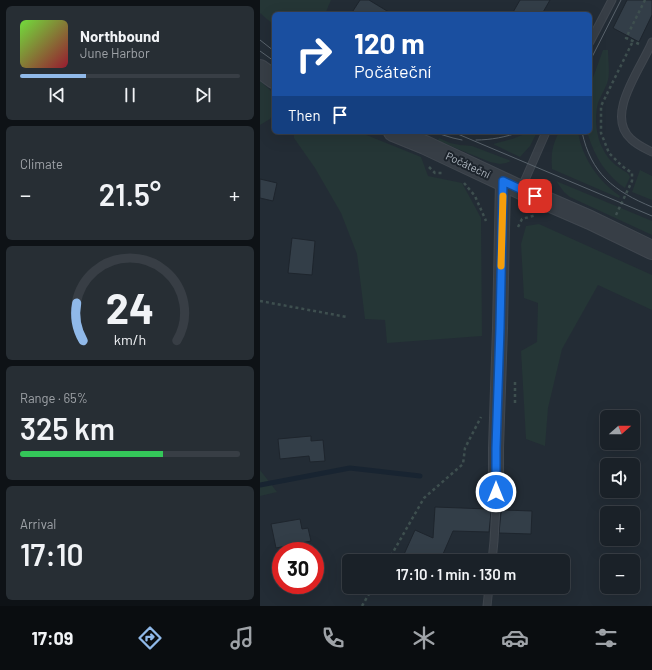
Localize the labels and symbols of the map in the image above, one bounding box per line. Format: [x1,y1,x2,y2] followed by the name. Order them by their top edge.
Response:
[444,149,493,181] street label: Počáteční
[518,179,552,213] pin
[600,410,640,450] north arrow
[475,471,517,513] position arrow
[272,542,324,594] speed limit sign: 30

